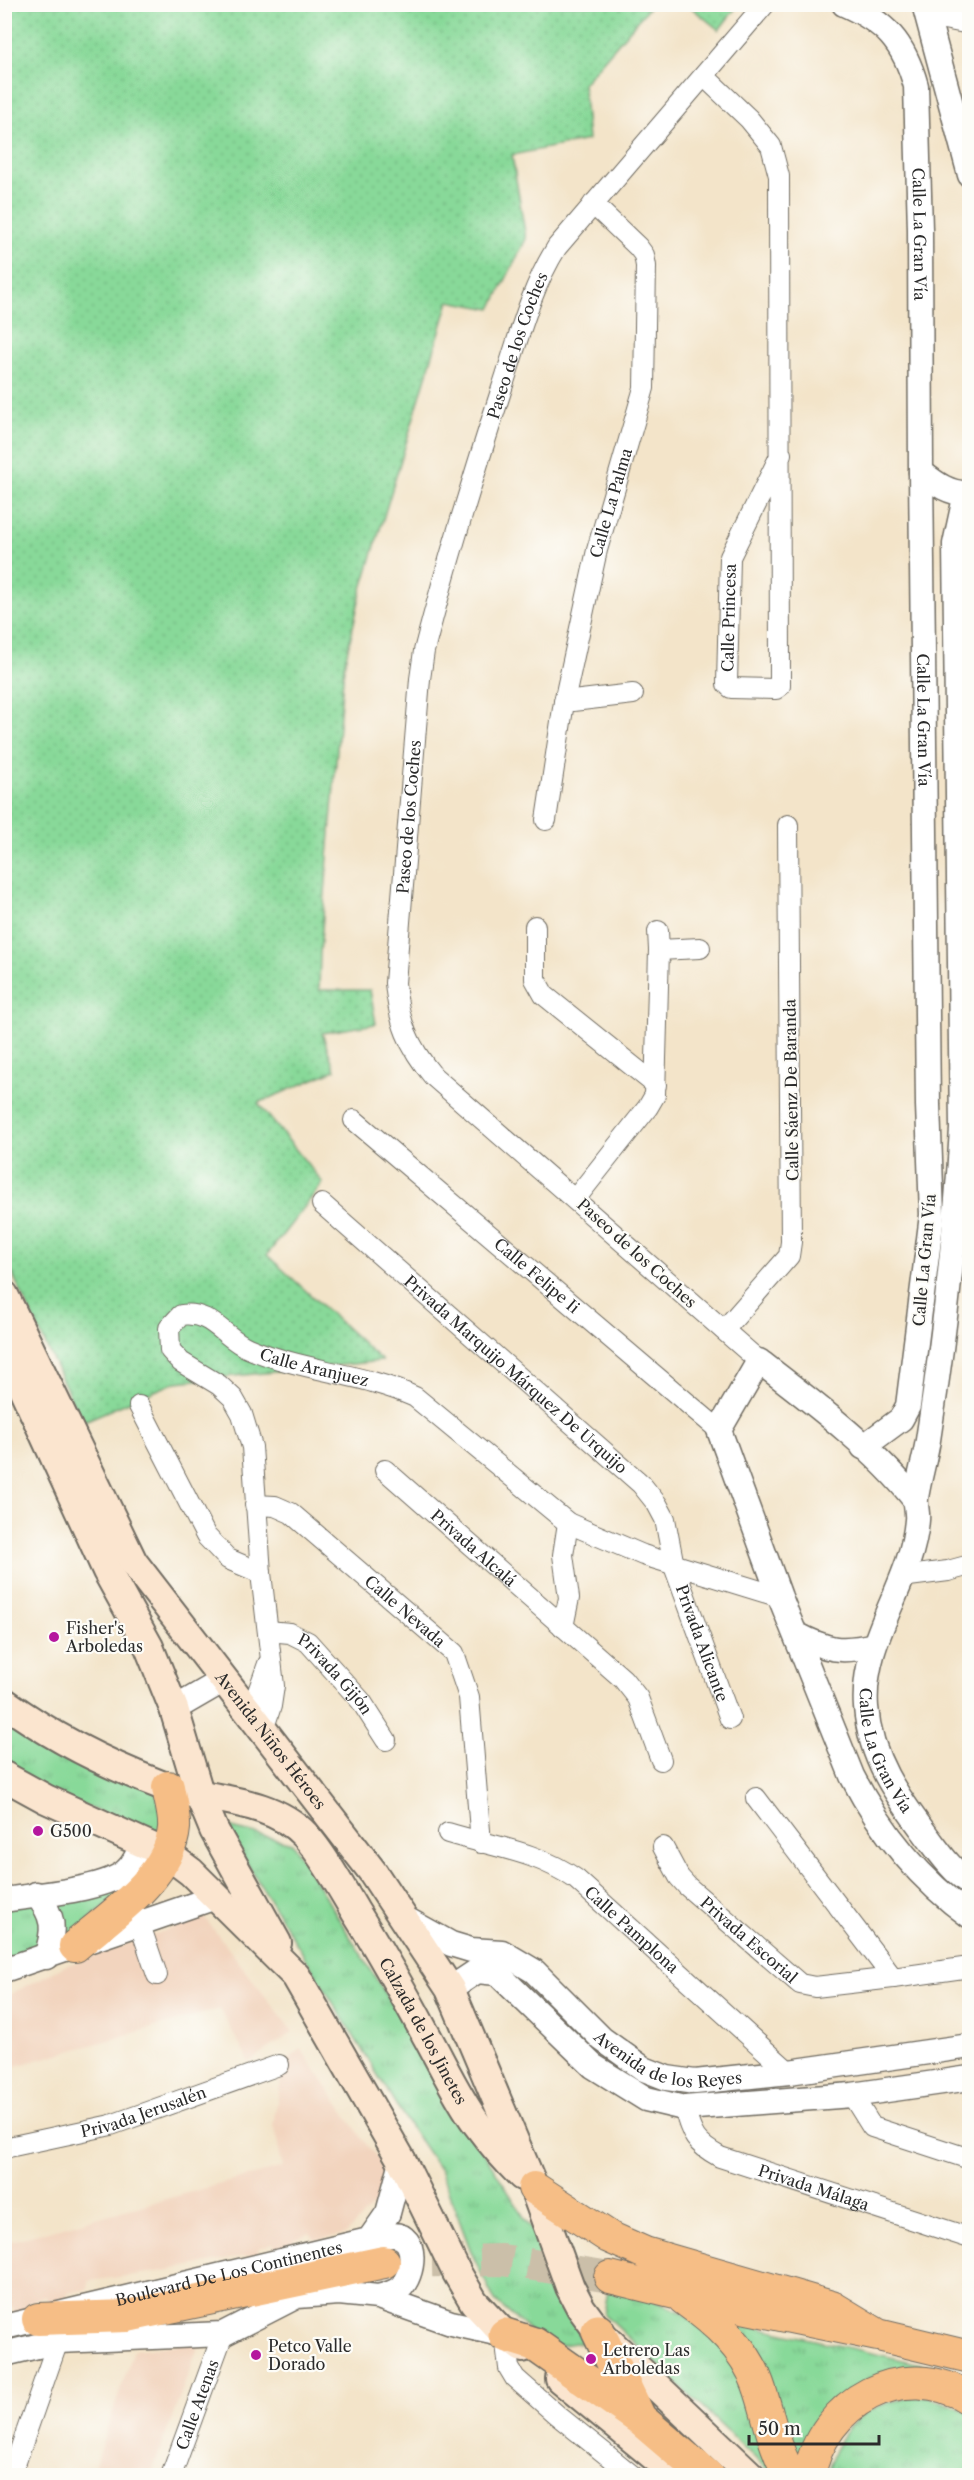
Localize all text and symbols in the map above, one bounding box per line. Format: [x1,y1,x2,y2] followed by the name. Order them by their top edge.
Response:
[908,167,930,301] street label: Calle La Gran Vía
[483,269,552,421] street label: Paseo de los Coches
[586,445,636,560] street label: Calle La Palma
[717,563,740,672] street label: Calle Princesa
[913,653,934,787] street label: Calle La Gran Vía
[392,739,425,894] street label: Paseo de los Coches
[779,998,803,1181] street label: Calle Sáenz De Baranda
[908,1192,940,1327] street label: Calle La Gran Vía
[573,1194,701,1312] street label: Paseo de los Coches
[490,1233,584,1317] street label: Calle Felipe Ii
[400,1271,632,1478] street label: Privada Marquijo Márquez De Urquijo
[257,1344,371,1391] street label: Calle Aranjuez
[427,1505,521,1591] street label: Privada Alcalá
[361,1571,450,1652] street label: Calle Nevada
[672,1582,733,1704] street label: Privada Alicante
[65,1618,143,1656] place label: Fisher's Arboledas
[295,1629,377,1718] street label: Privada Gijón
[47,1630,61,1644] marker: Fisher's Arboledas
[211,1667,330,1813] street label: Avenida Niños Héroes
[856,1687,917,1817] street label: Calle La Gran Vía
[50,1821,92,1841] place label: G500
[31,1824,45,1838] marker: G500
[580,1882,683,1978] street label: Calle Pamplona
[696,1892,802,1987] street label: Privada Escorial
[375,1954,472,2108] street label: Calzada de los Jinetes
[589,2026,743,2092] street label: Avenida de los Reyes
[79,2082,209,2141] street label: Privada Jerusalén
[756,2160,872,2215] street label: Privada Málaga
[113,2237,344,2310] street label: Boulevard De Los Continentes
[268,2336,352,2374] place label: Petco Valle Dorado
[602,2340,690,2378] place label: Letrero Las Arboledas
[249,2348,263,2362] marker: Petco Valle Dorado
[584,2352,598,2366] marker: Letrero Las Arboledas
[171,2357,223,2453] street label: Calle Atenas
[749,2408,880,2446] scale bar
[758,2418,801,2440] text: 50 m

